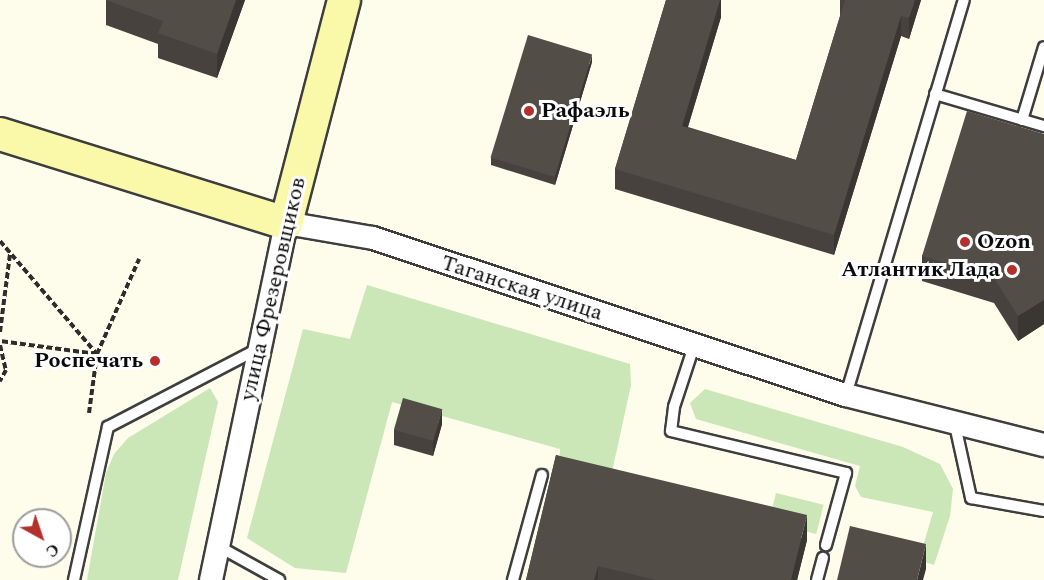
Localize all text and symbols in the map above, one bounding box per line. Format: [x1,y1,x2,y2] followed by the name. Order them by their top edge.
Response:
[541,98,629,124] place label: Рафаэль
[522,104,536,118] marker: Рафаэль
[234,175,312,403] street label: улица Фрезеровщиков
[977,229,1031,255] place label: Ozon
[958,235,972,249] marker: Ozon
[438,249,606,327] street label: Таганская улица
[841,257,1000,283] place label: Атлантик Лада
[1005,263,1019,277] marker: Атлантик Лада
[34,348,143,374] place label: Роспечать
[148,354,162,368] marker: Роспечать
[12,508,72,568] north arrow
[40,537,64,563] text: С

